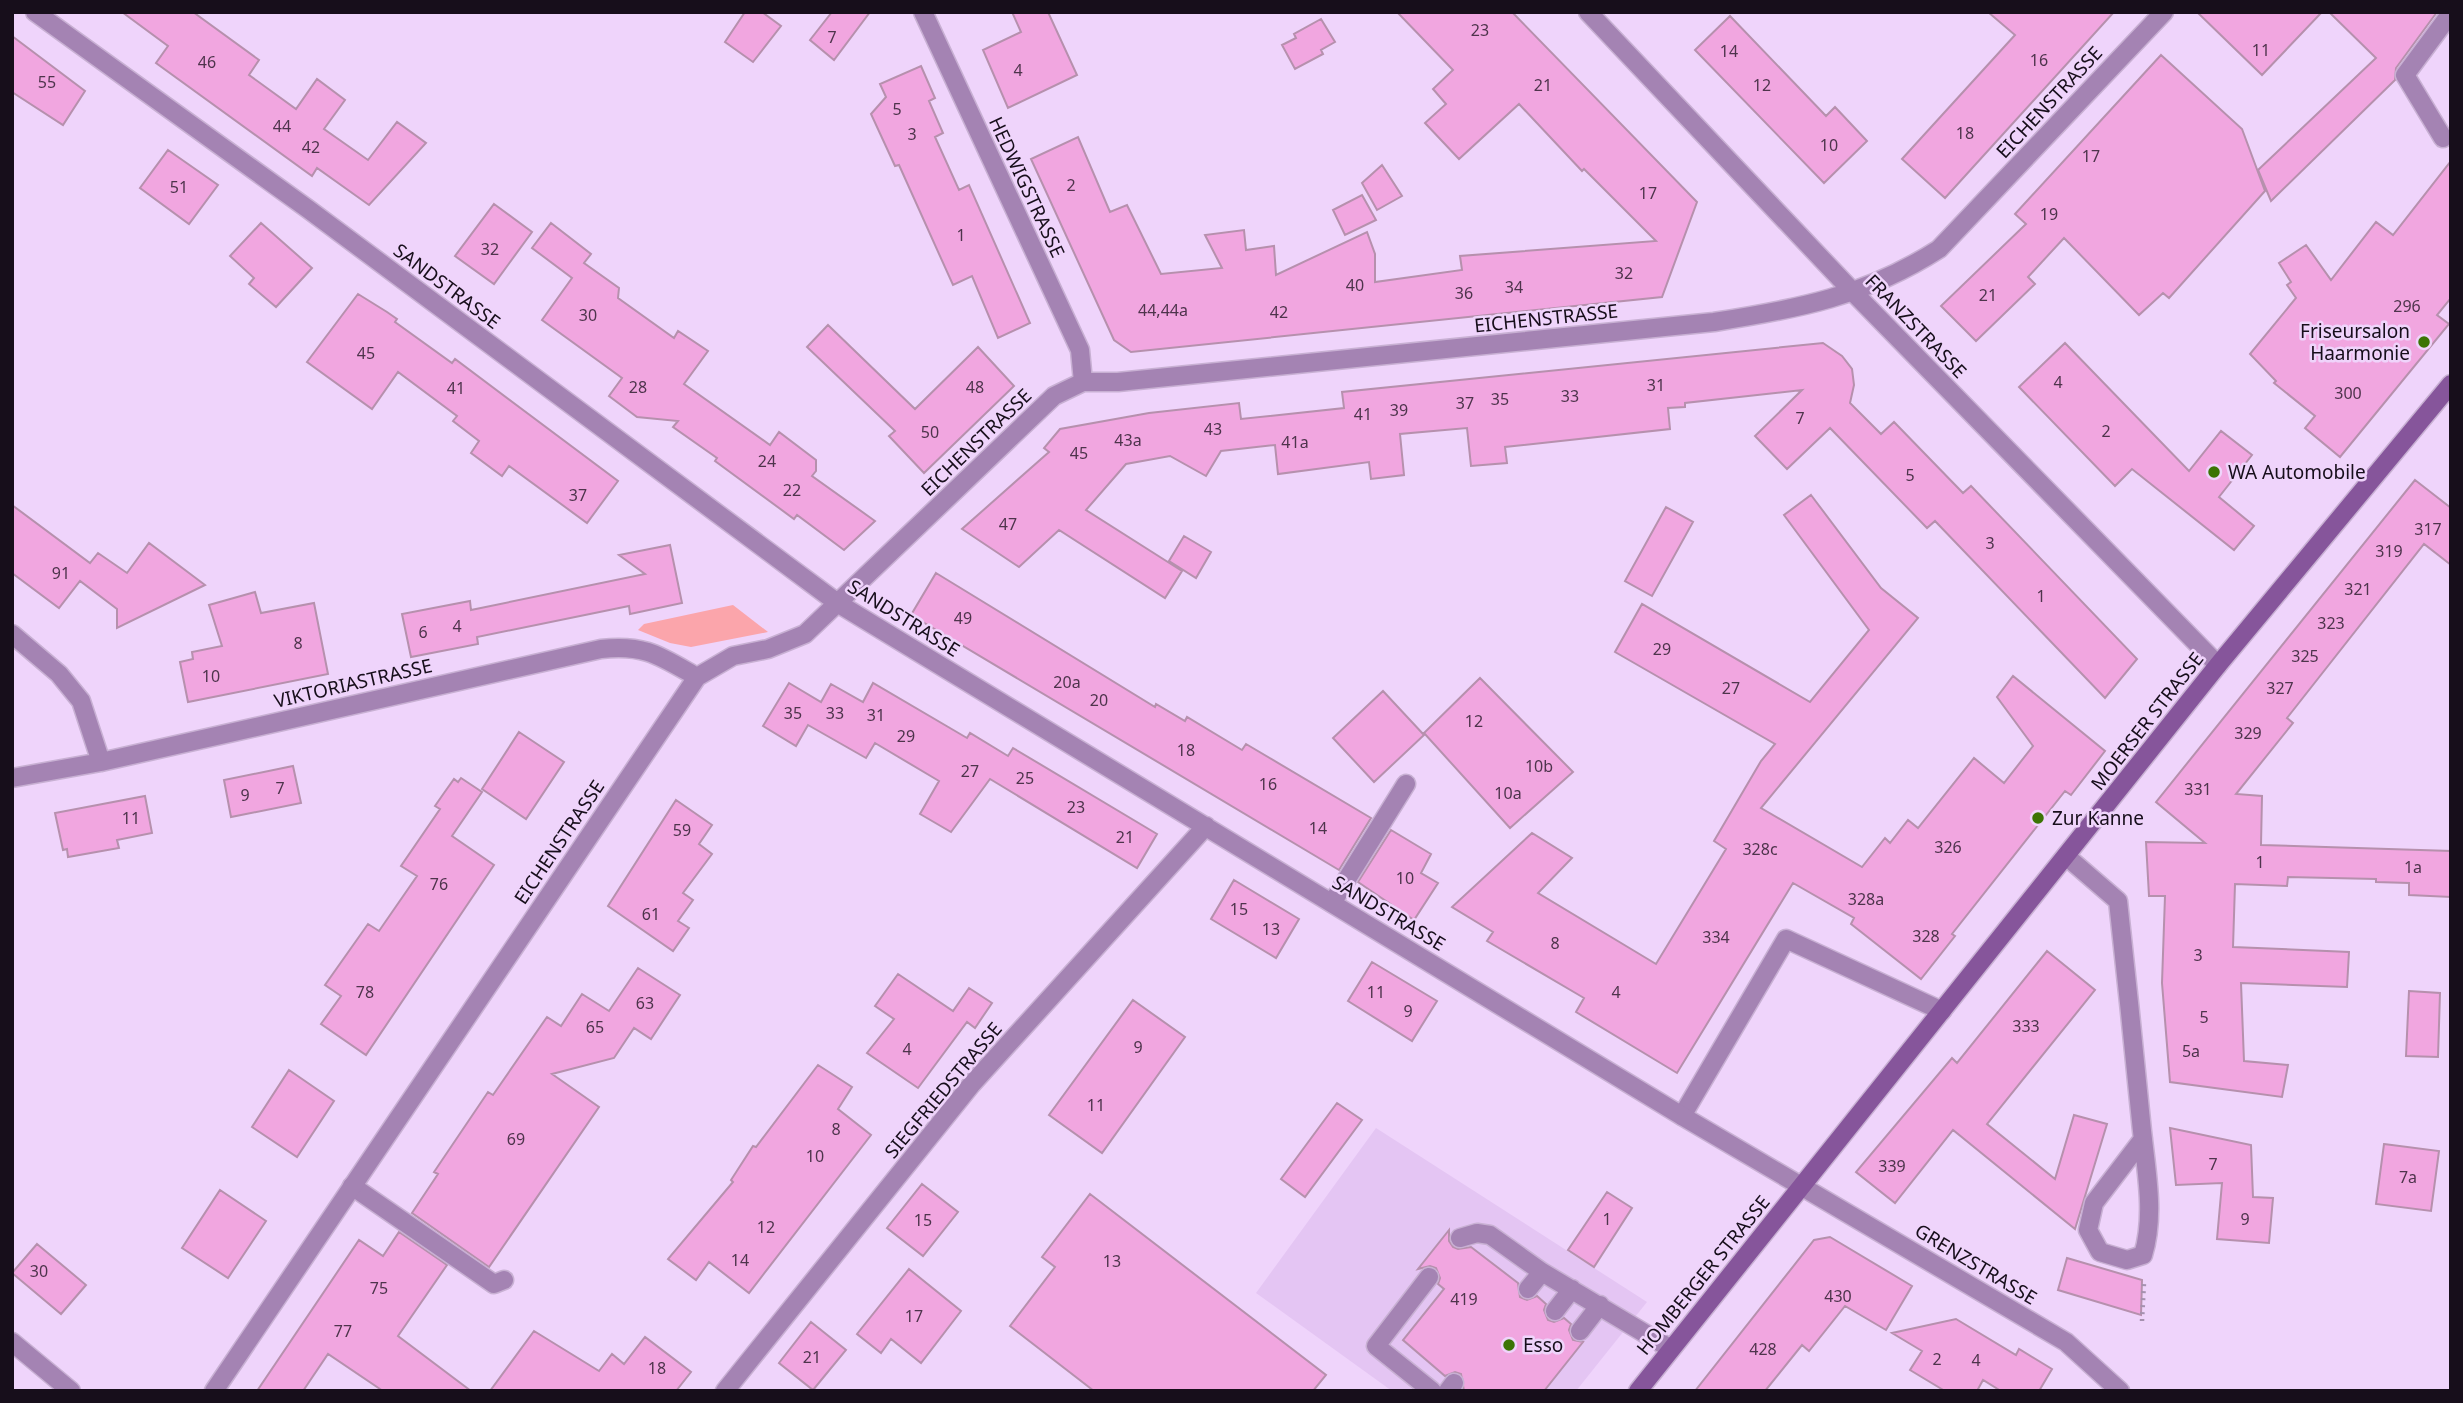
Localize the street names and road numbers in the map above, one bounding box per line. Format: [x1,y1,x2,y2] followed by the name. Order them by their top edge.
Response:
[1990,40,2108,164] street label: EICHENSTRASSE
[983,112,1071,262] street label: HEDWIGSTRASSE
[388,237,506,335] street label: SANDSTRASSE
[1860,268,1972,384] street label: FRANZSTRASSE
[1473,298,1619,338] street label: EICHENSTRASSE
[915,382,1037,502] street label: EICHENSTRASSE
[843,573,965,663] street label: SANDSTRASSE
[2085,647,2209,795] street label: MOERSER STRASSE
[271,652,435,714] street label: VIKTORIASTRASSE
[508,775,610,909] street label: EICHENSTRASSE
[1328,869,1450,957] street label: SANDSTRASSE
[878,1016,1008,1164] street label: SIEGFRIEDSTRASSE
[1630,1190,1776,1360] street label: HOMBERGER STRASSE
[1910,1217,2042,1311] street label: GRENZSTRASSE

